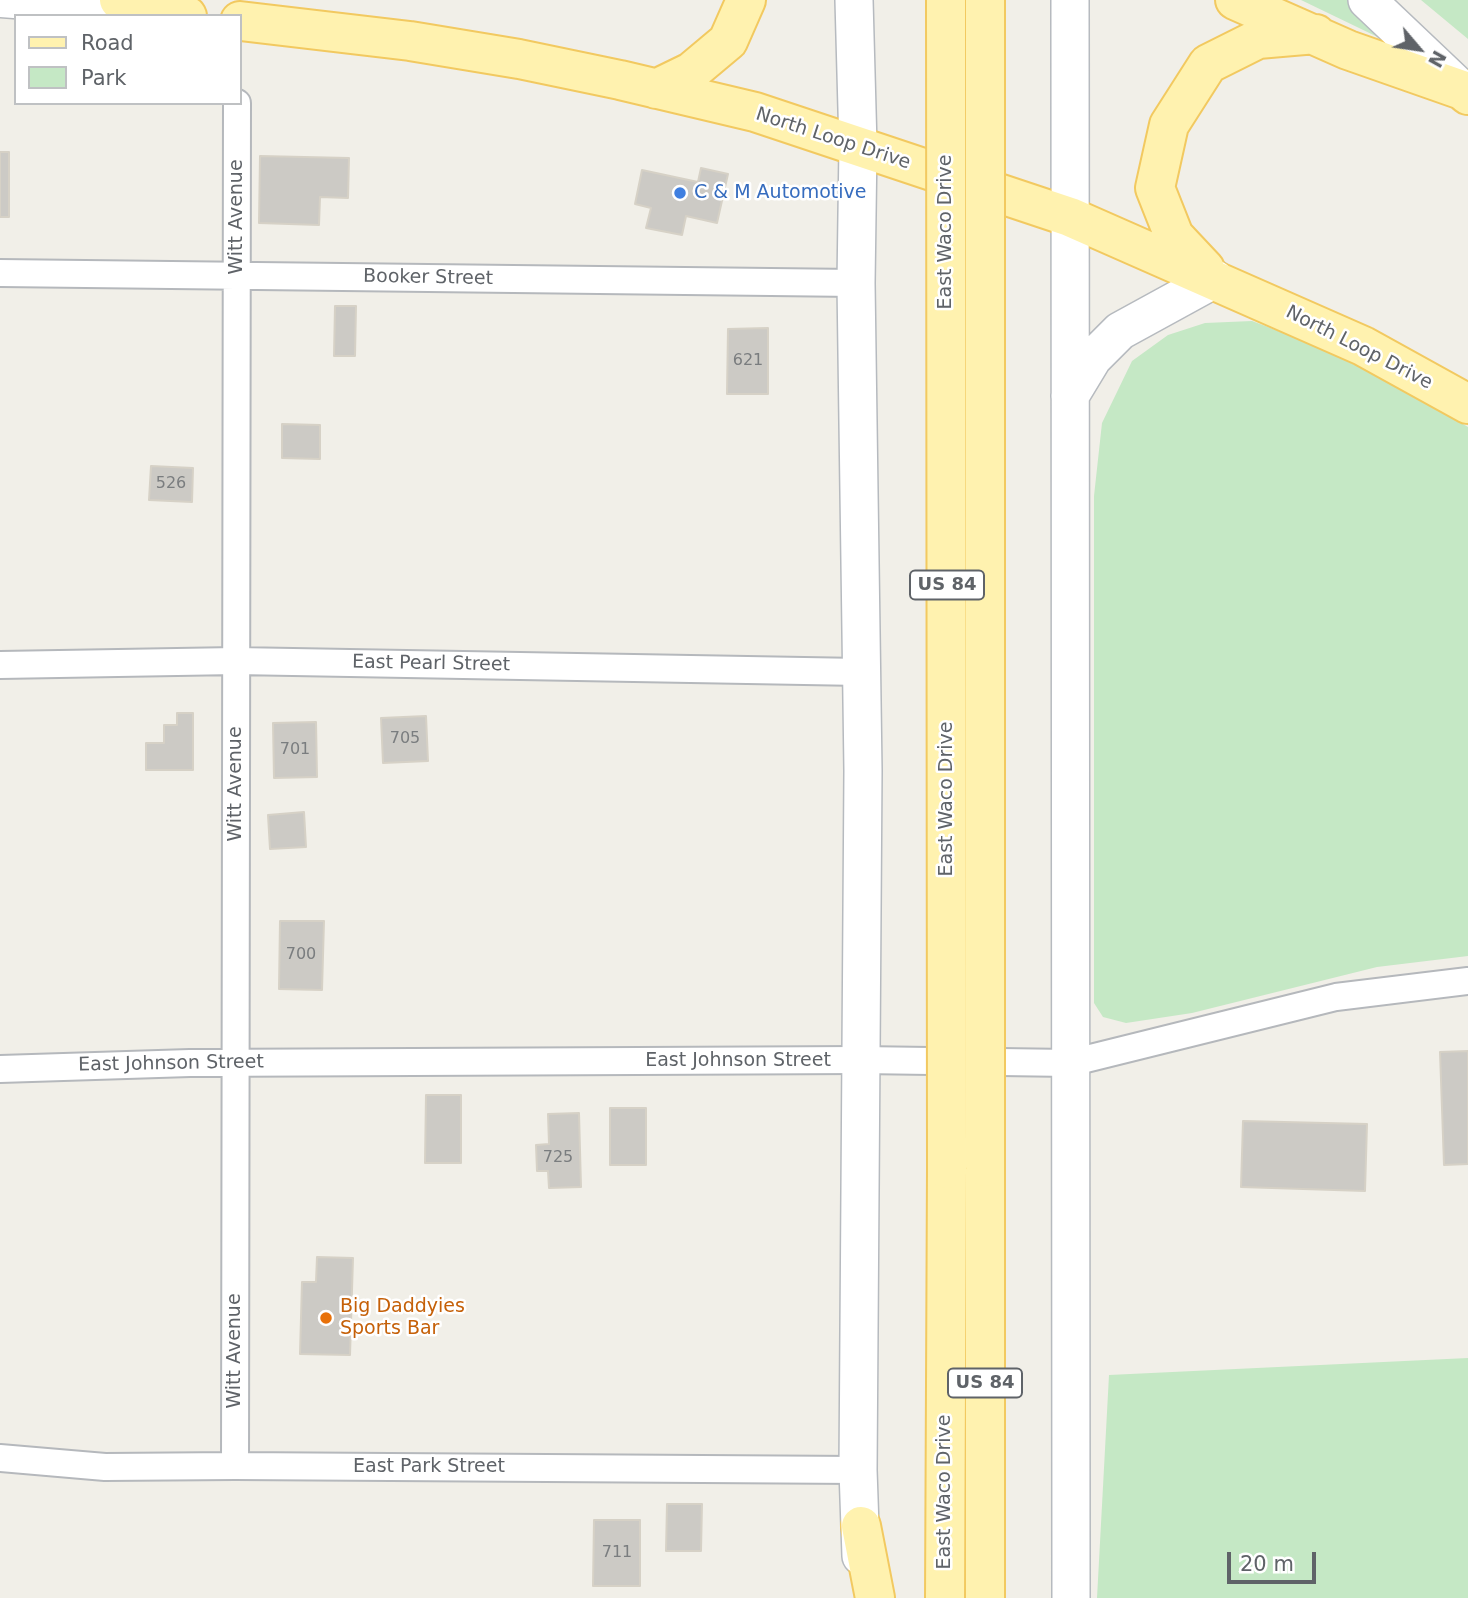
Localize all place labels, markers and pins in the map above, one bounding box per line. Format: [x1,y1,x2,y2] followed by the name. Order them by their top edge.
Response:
[694,182,867,204] place label: C & M Automotive
[672,185,688,201] marker: C & M Automotive
[340,1296,465,1340] place label: Big Daddyies Sports Bar
[318,1310,334,1326] marker: Big Daddyies Sports Bar

